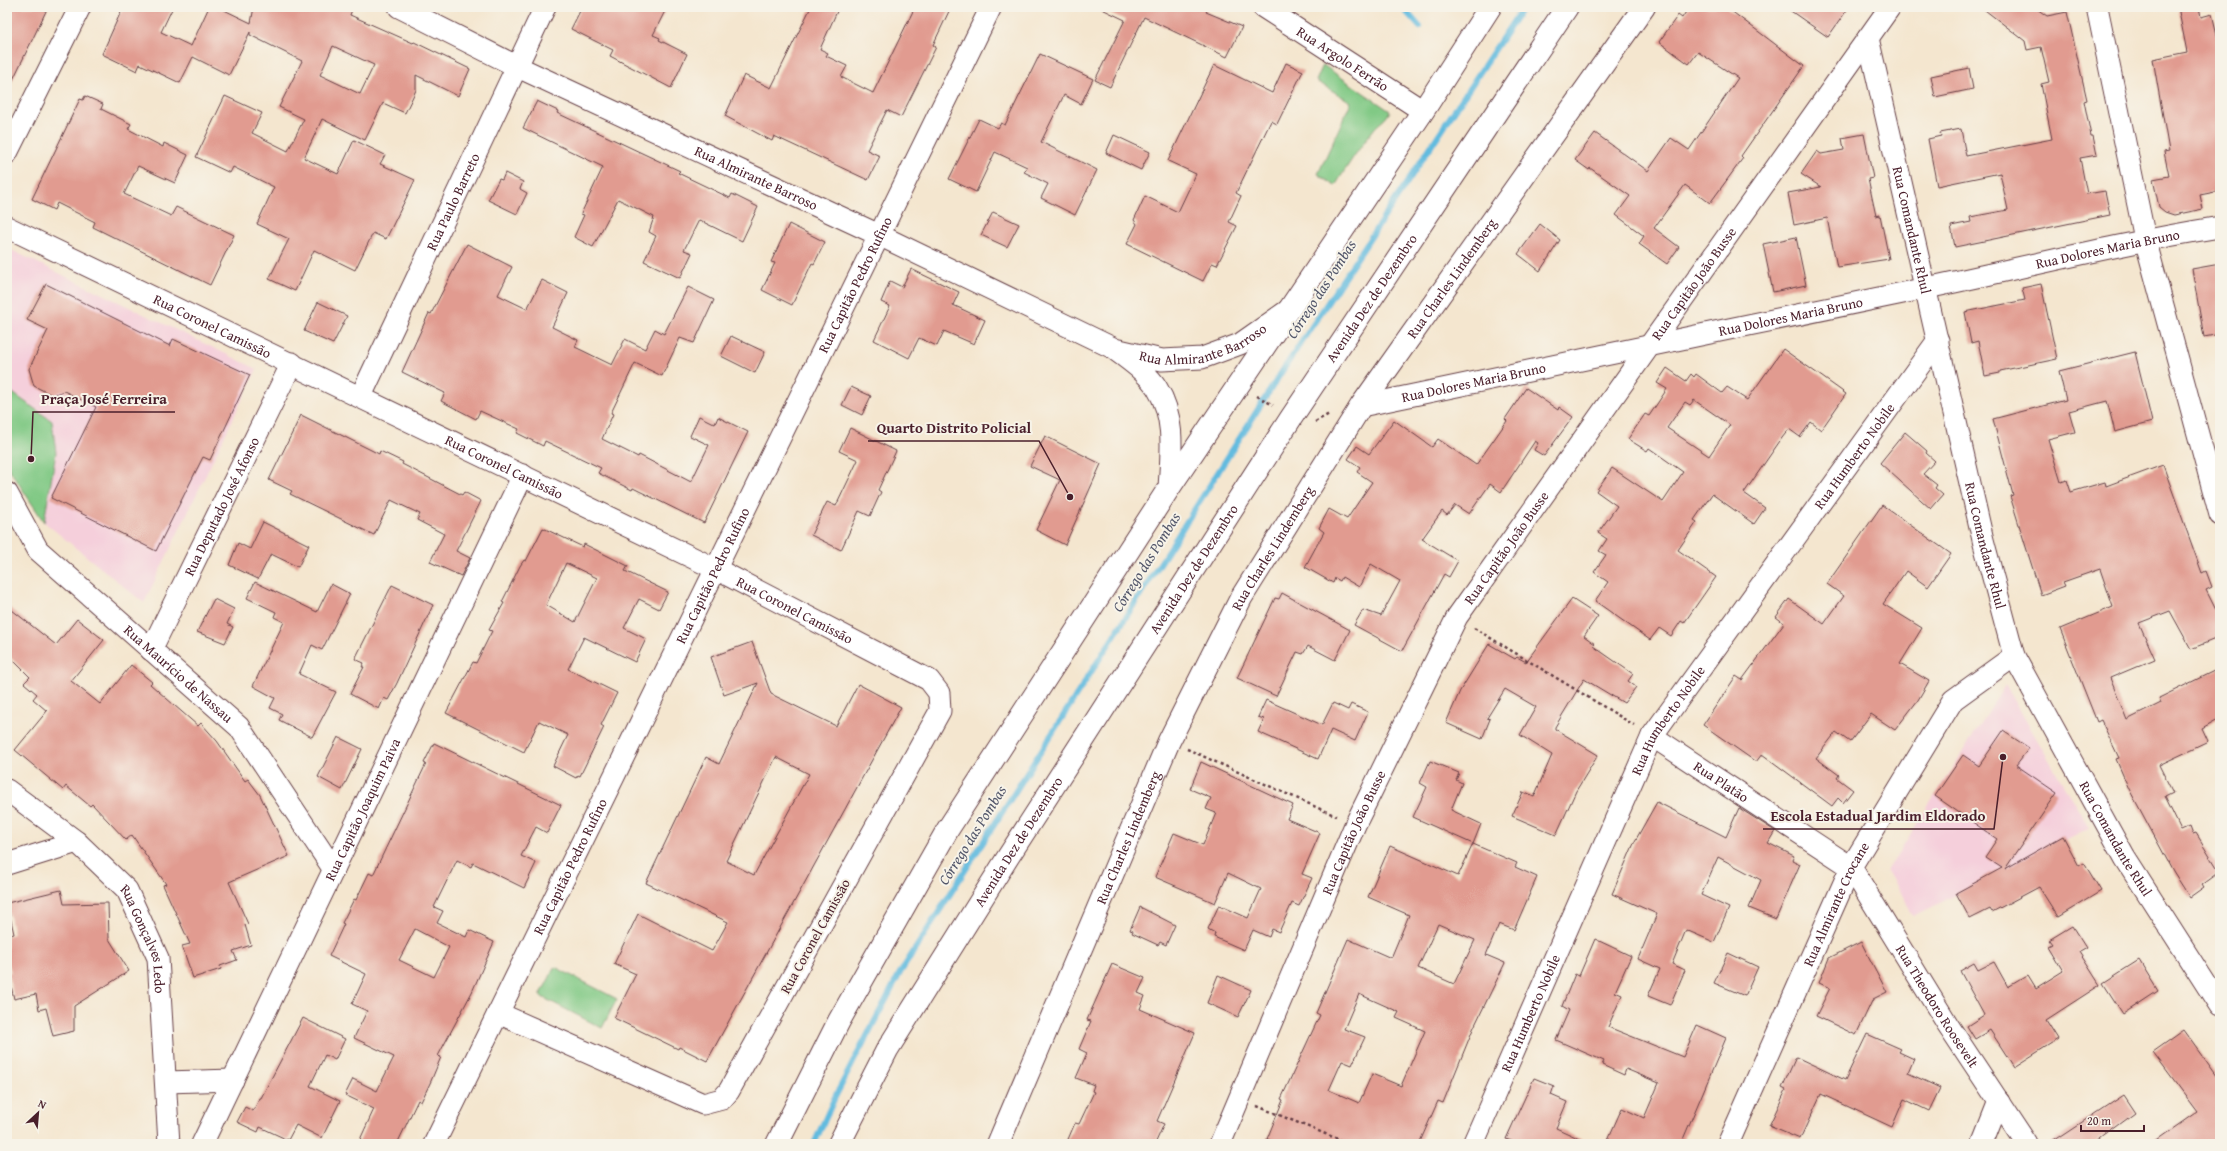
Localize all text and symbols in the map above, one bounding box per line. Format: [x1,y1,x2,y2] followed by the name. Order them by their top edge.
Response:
[1293,21,1393,96] street label: Rua Argolo Ferrão
[691,141,821,215] street label: Rua Almirante Barroso
[421,150,485,254] street label: Rua Paulo Barreto
[1888,164,1936,296] street label: Rua Comandante Rhul
[813,213,897,356] street label: Rua Capitão Pedro Rufino
[1402,214,1501,342] street label: Rua Charles Lindemberg
[1647,223,1741,344] street label: Rua Capitão João Busse
[2034,224,2181,274] street label: Rua Dolores Maria Bruno
[1321,230,1422,366] street label: Avenida Dez de Dezembro
[1281,235,1361,342] water label: Córrego das Pombas
[150,289,275,363] street label: Rua Coronel Camissão
[1717,292,1865,341] street label: Rua Dolores Maria Bruno
[1137,318,1270,370] street label: Rua Almirante Barroso
[1400,357,1547,407] street label: Rua Dolores Maria Bruno
[33,385,175,412] callout: Praça José Ferreira
[41,388,167,409] text: Praça José Ferreira
[1809,398,1900,513] street label: Rua Humberto Nobile
[868,414,1039,441] callout: Quarto Distrito Policial
[877,417,1032,438] text: Quarto Distrito Policial
[442,430,567,504] street label: Rua Coronel Camissão
[179,434,264,579] street label: Rua Deputado José Afonso
[1960,480,2011,611] street label: Rua Comandante Rhul
[1226,482,1319,614] street label: Rua Charles Lindemberg
[1459,487,1554,608] street label: Rua Capitão João Busse
[1144,500,1243,638] street label: Avenida Dez de Dezembro
[671,504,754,647] street label: Rua Capitão Pedro Rufino
[1107,508,1185,616] water label: Córrego das Pombas
[733,571,857,649] street label: Rua Coronel Camissão
[119,620,238,728] street label: Rua Maurício de Nassau
[1626,661,1710,778] street label: Rua Humberto Nobile
[320,735,405,884] street label: Rua Capitão Joaquim Paiva
[1690,756,1753,807] street label: Rua Platão
[1317,766,1391,898] street label: Rua Capitão João Busse
[1091,768,1165,907] street label: Rua Charles Lindemberg
[969,773,1067,910] street label: Avenida Dez de Dezembro
[2075,777,2157,900] street label: Rua Comandante Rhul
[933,781,1011,889] water label: Córrego das Pombas
[528,795,612,938] street label: Rua Capitão Pedro Rufino
[1763,802,1994,829] callout: Escola Estadual Jardim Eldorado
[1770,805,1986,826] text: Escola Estadual Jardim Eldorado
[1798,838,1874,970] street label: Rua Almirante Crocane
[775,875,855,997] street label: Rua Coronel Camissão
[116,879,170,994] street label: Rua Gonçalves Ledo
[1891,941,1984,1072] street label: Rua Theodoro Roosevelt
[1496,951,1565,1075] street label: Rua Humberto Nobile
[18,1093,58,1133] north arrow
[36,1095,50,1113] text: N
[2081,1107,2144,1133] scale bar
[2087,1112,2111,1129] text: 20 m

